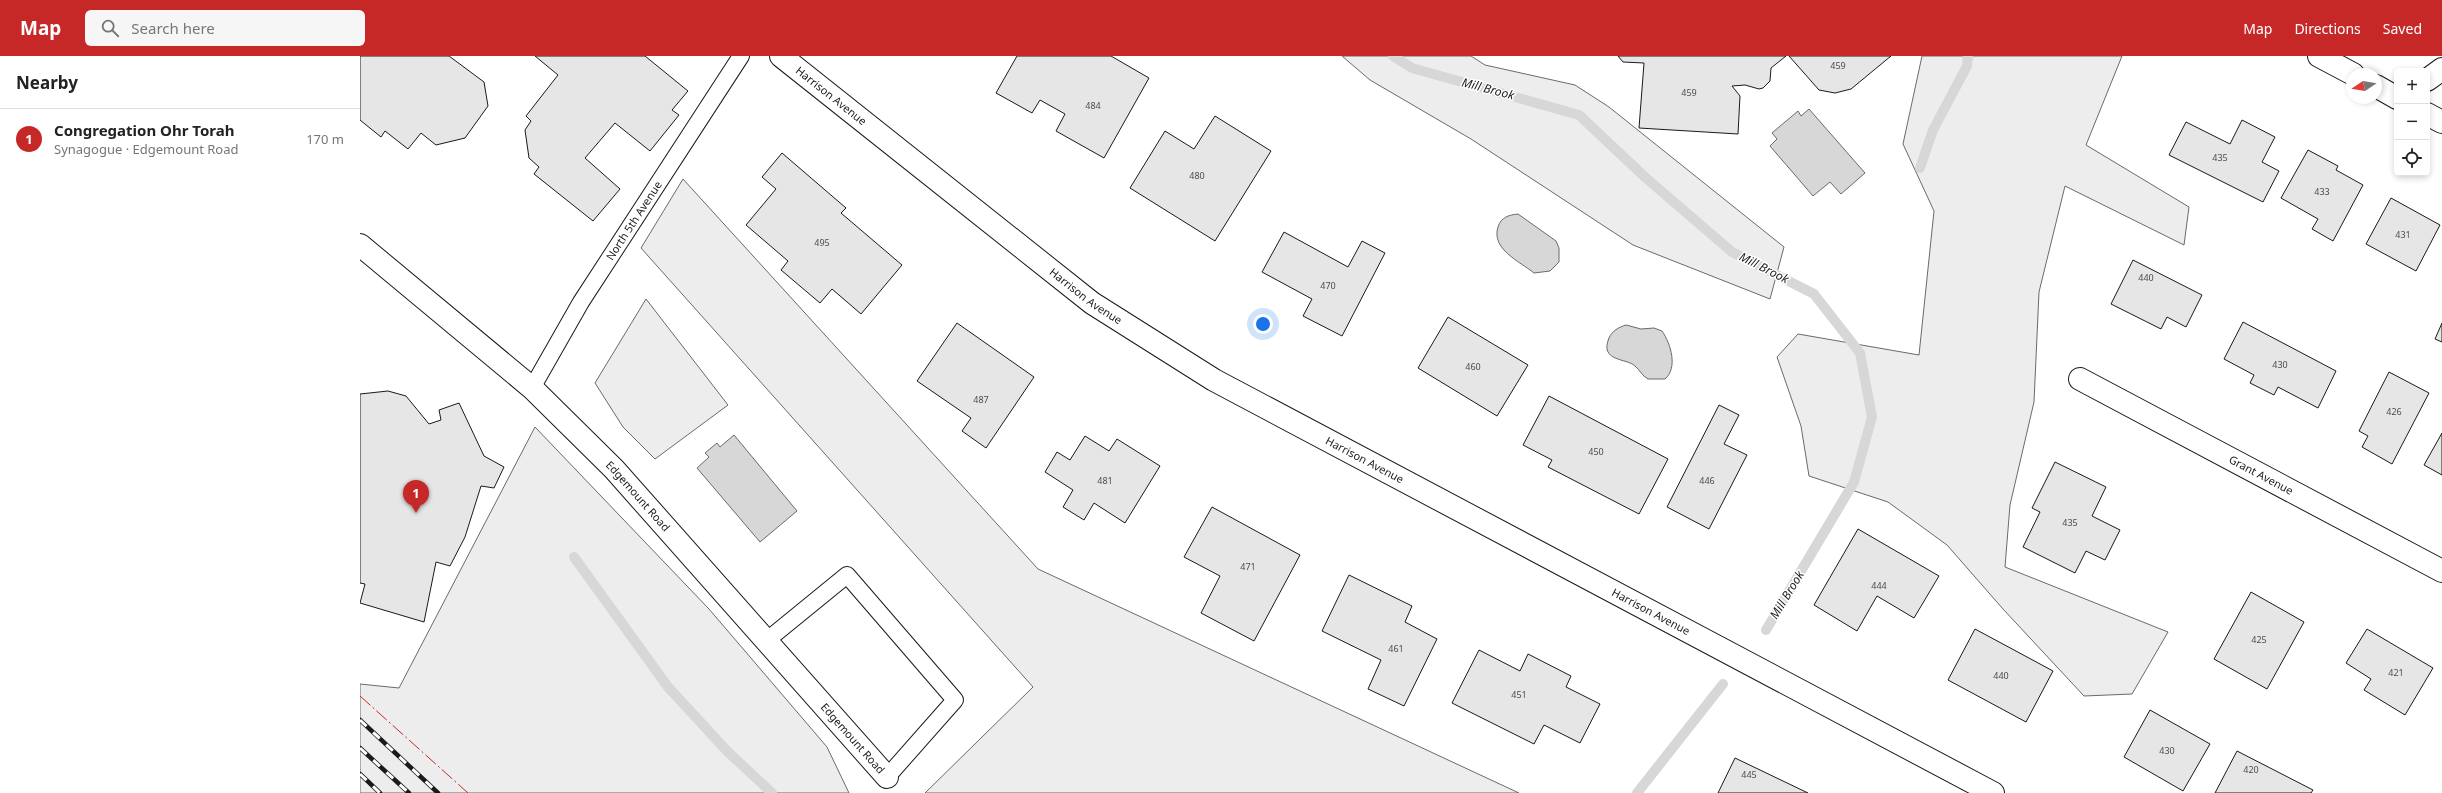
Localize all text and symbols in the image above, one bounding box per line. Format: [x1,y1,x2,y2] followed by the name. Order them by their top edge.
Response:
[85,10,365,46] search box
[20,15,61,41] text: Map
[99,17,121,39] icon: search
[131,18,215,38] text: Search here
[2243,19,2272,38] text: Map
[2294,19,2361,38] text: Directions
[2383,19,2422,38] text: Saved
[1830,59,1846,72] house number: 459
[793,63,870,128] street label: Harrison Avenue
[2346,68,2382,104] north arrow
[2394,68,2430,176] map controls
[2394,68,2430,104] button: +
[16,71,78,94] text: Nearby
[1460,73,1517,104] water label: Mill Brook
[1681,86,1697,99] house number: 459
[1085,99,1101,112] house number: 484
[2394,104,2430,140] button: −
[54,120,234,140] text: Congregation Ohr Torah
[25,130,33,148] text: 1
[306,130,344,148] text: 170 m
[54,140,239,158] text: Synagogue · Edgemount Road
[2394,140,2430,176] button: locate
[2212,151,2228,164] house number: 435
[1189,169,1205,182] house number: 480
[602,178,665,263] street label: North 5th Avenue
[2314,185,2330,198] house number: 433
[2395,228,2411,241] house number: 431
[814,236,830,249] house number: 495
[1736,248,1793,288] water label: Mill Brook
[1047,264,1125,327] street label: Harrison Avenue
[2138,271,2154,284] house number: 440
[1320,279,1336,292] house number: 470
[1253,314,1273,334] your location
[2272,358,2288,371] house number: 430
[1465,360,1481,373] house number: 460
[973,393,989,406] house number: 487
[2386,405,2402,418] house number: 426
[1323,433,1407,486] street label: Harrison Avenue
[1588,445,1604,458] house number: 450
[2227,451,2296,498] street label: Grant Avenue
[603,457,674,534] street label: Edgemount Road
[1097,474,1113,487] house number: 481
[1699,474,1715,487] house number: 446
[403,480,429,513] pin: 1
[2062,516,2078,529] house number: 435
[1240,560,1256,573] house number: 471
[1765,566,1808,622] water label: Mill Brook
[1871,579,1887,592] house number: 444
[1609,584,1693,638] street label: Harrison Avenue
[2251,633,2267,646] house number: 425
[1388,642,1404,655] house number: 461
[2388,666,2404,679] house number: 421
[1993,669,2009,682] house number: 440
[1511,688,1527,701] house number: 451
[818,700,889,777] street label: Edgemount Road
[2159,744,2175,757] house number: 430
[2243,763,2259,776] house number: 420
[1741,768,1757,781] house number: 445

